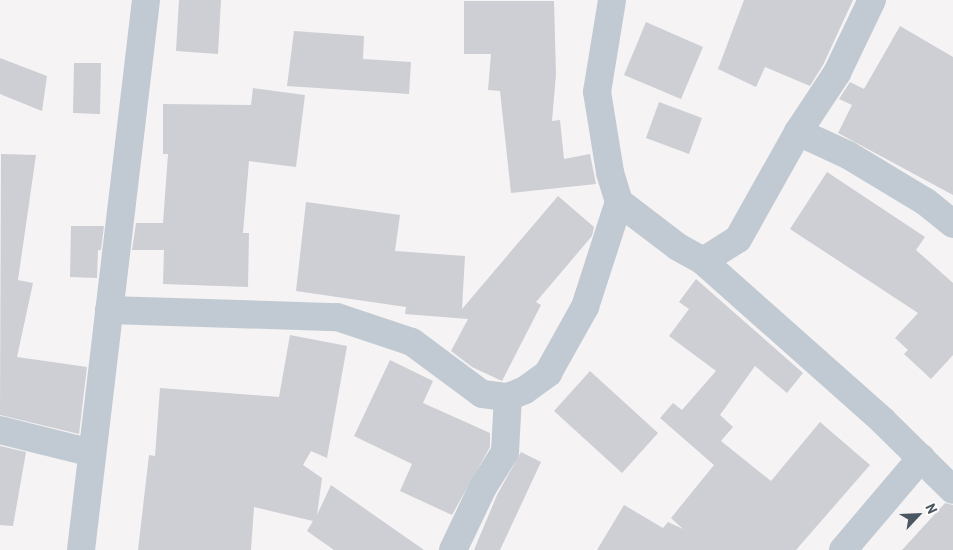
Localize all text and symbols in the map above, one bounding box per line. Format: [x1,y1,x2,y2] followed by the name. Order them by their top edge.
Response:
[893,490,943,540] north arrow
[922,501,942,516] text: N

